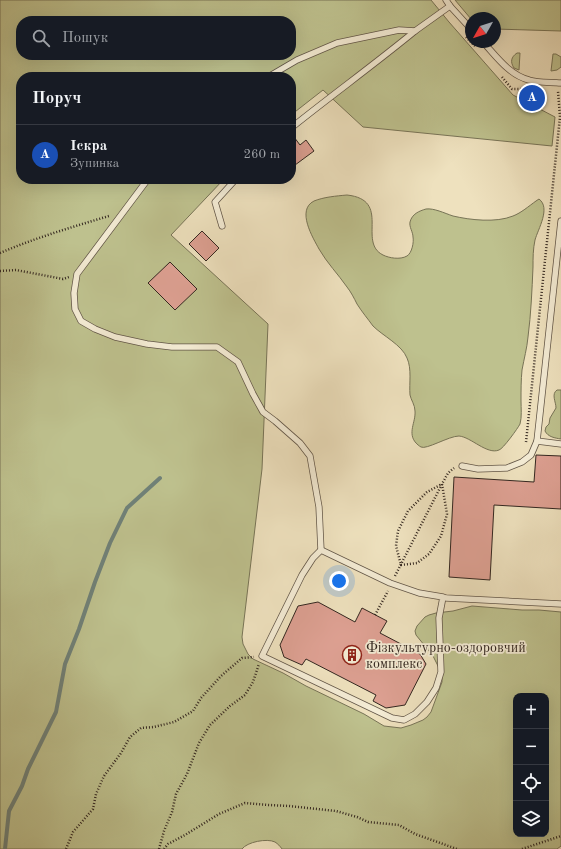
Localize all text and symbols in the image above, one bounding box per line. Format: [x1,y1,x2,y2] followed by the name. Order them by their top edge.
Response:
[465,12,501,48] north arrow
[16,16,296,60] search box
[30,27,52,49] icon: search
[62,31,108,46] text: Пошук
[519,83,545,113] pin: A
[32,90,81,107] text: Поруч
[70,139,107,154] text: Іскра
[40,148,50,161] text: A
[243,148,280,161] text: 260 m
[70,157,119,170] text: Зупинка
[329,571,349,591] your location
[366,641,526,671] place label: Фізкультурно-оздоровчий комплекс
[341,644,363,666] building icon: Фізкультурно-оздоровчий комплекс
[513,693,549,837] map controls
[513,693,549,729] button: +
[513,729,549,765] button: −
[513,765,549,801] button: locate
[513,801,549,837] button: layers

